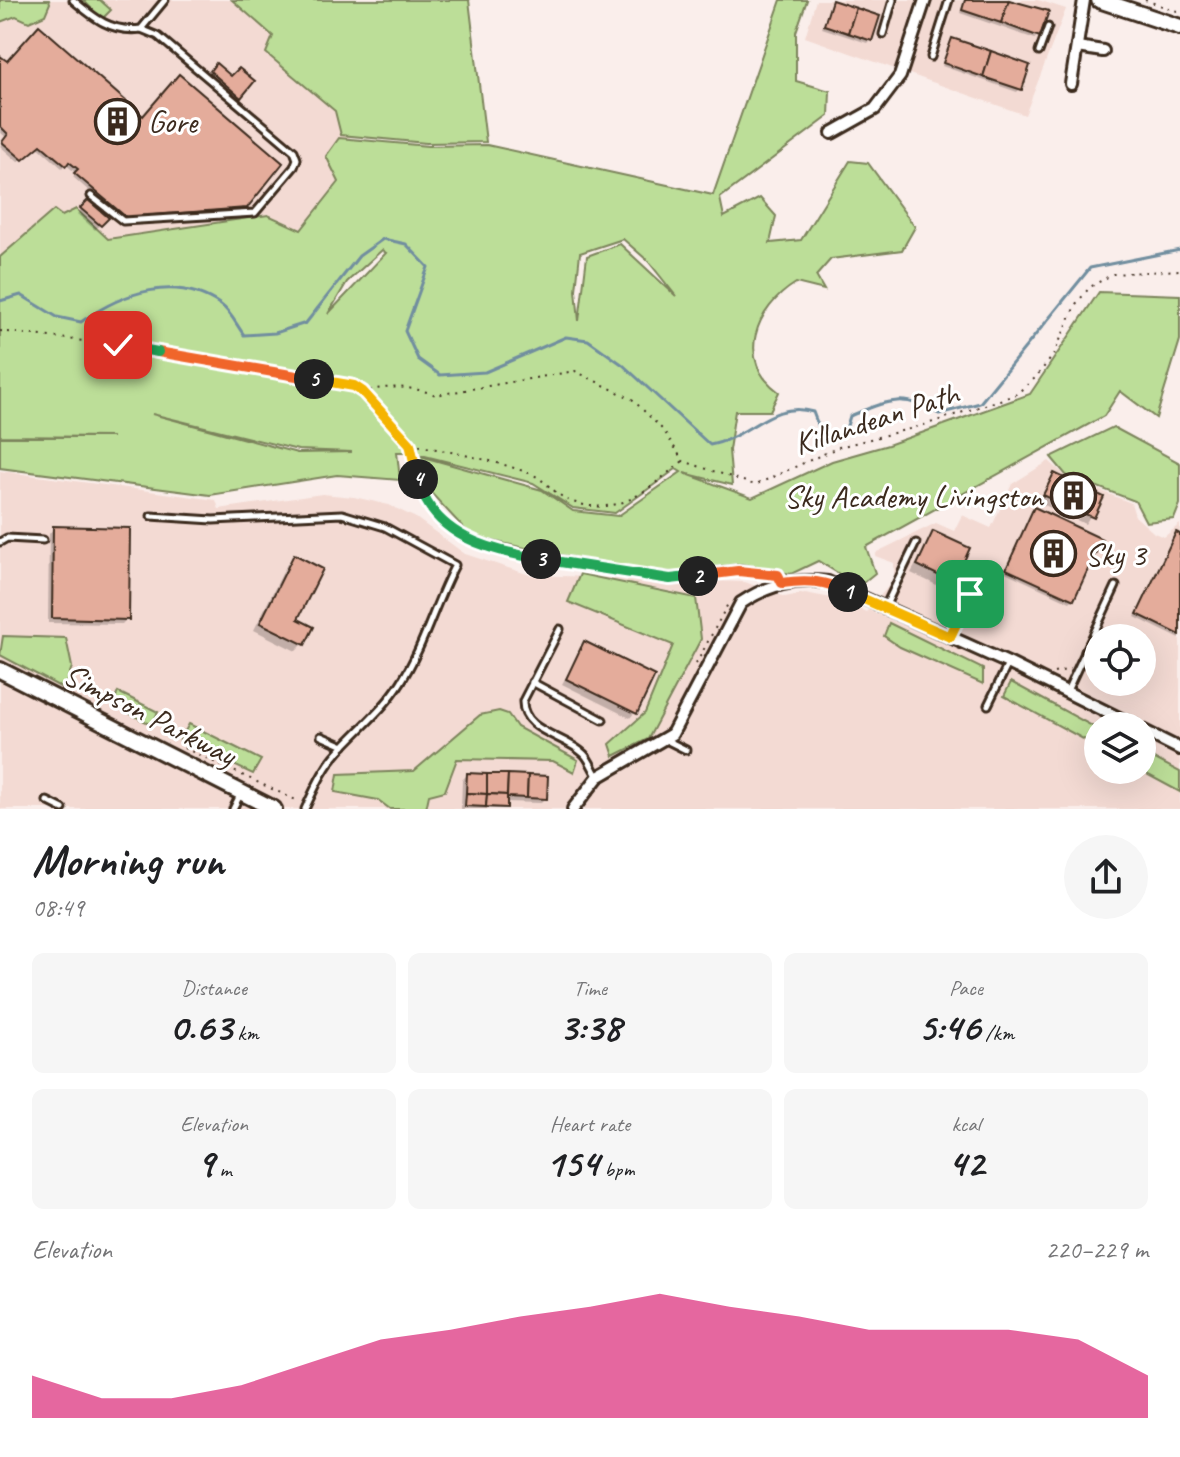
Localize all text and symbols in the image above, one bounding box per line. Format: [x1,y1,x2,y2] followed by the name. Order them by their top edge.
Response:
[93,97,141,145] building icon: Gore
[148,101,199,142] place label: Gore
[84,311,152,379] pin
[96,323,140,367] icon: check
[294,359,334,399] pin: 5
[309,365,319,393] text: 5
[789,372,966,464] street label: Killandean Path
[398,459,438,499] pin: 4
[413,465,423,493] text: 4
[1050,472,1098,520] building icon: Sky Academy Livingston
[784,476,1045,517] place label: Sky Academy Livingston
[1030,530,1078,578] building icon: Sky 3
[1085,534,1148,575] place label: Sky 3
[521,539,561,579] pin: 3
[536,545,546,573] text: 3
[678,556,718,596] pin: 2
[936,560,1004,628] pin
[693,562,703,590] text: 2
[828,572,868,612] pin: 1
[948,572,992,616] icon: arrive
[843,578,853,606] text: 1
[1084,624,1156,784] map controls
[1084,624,1156,696] button: locate
[57,654,245,776] street label: Simpson Parkway
[1084,712,1156,784] button: layers
[32,833,224,888] text: Morning run
[1064,835,1148,919] button: share
[32,891,84,924] text: 08:49
[181,974,247,1002] text: Distance
[573,974,607,1002] text: Time
[949,974,983,1002] text: Pace
[169,1002,232,1052] text: 0.63
[559,1002,621,1052] text: 3:38
[918,1002,980,1052] text: 5:46
[232,1019,259,1047] text: km
[980,1019,1014,1047] text: /km
[180,1110,248,1138] text: Elevation
[550,1110,630,1138] text: Heart rate
[951,1110,981,1138] text: kcal
[196,1138,214,1188] text: 9
[546,1138,599,1188] text: 154
[948,1138,984,1188] text: 42
[214,1155,232,1183] text: m
[599,1155,634,1183] text: bpm
[32,1233,112,1266] text: Elevation
[1045,1233,1148,1266] text: 220–229 m

